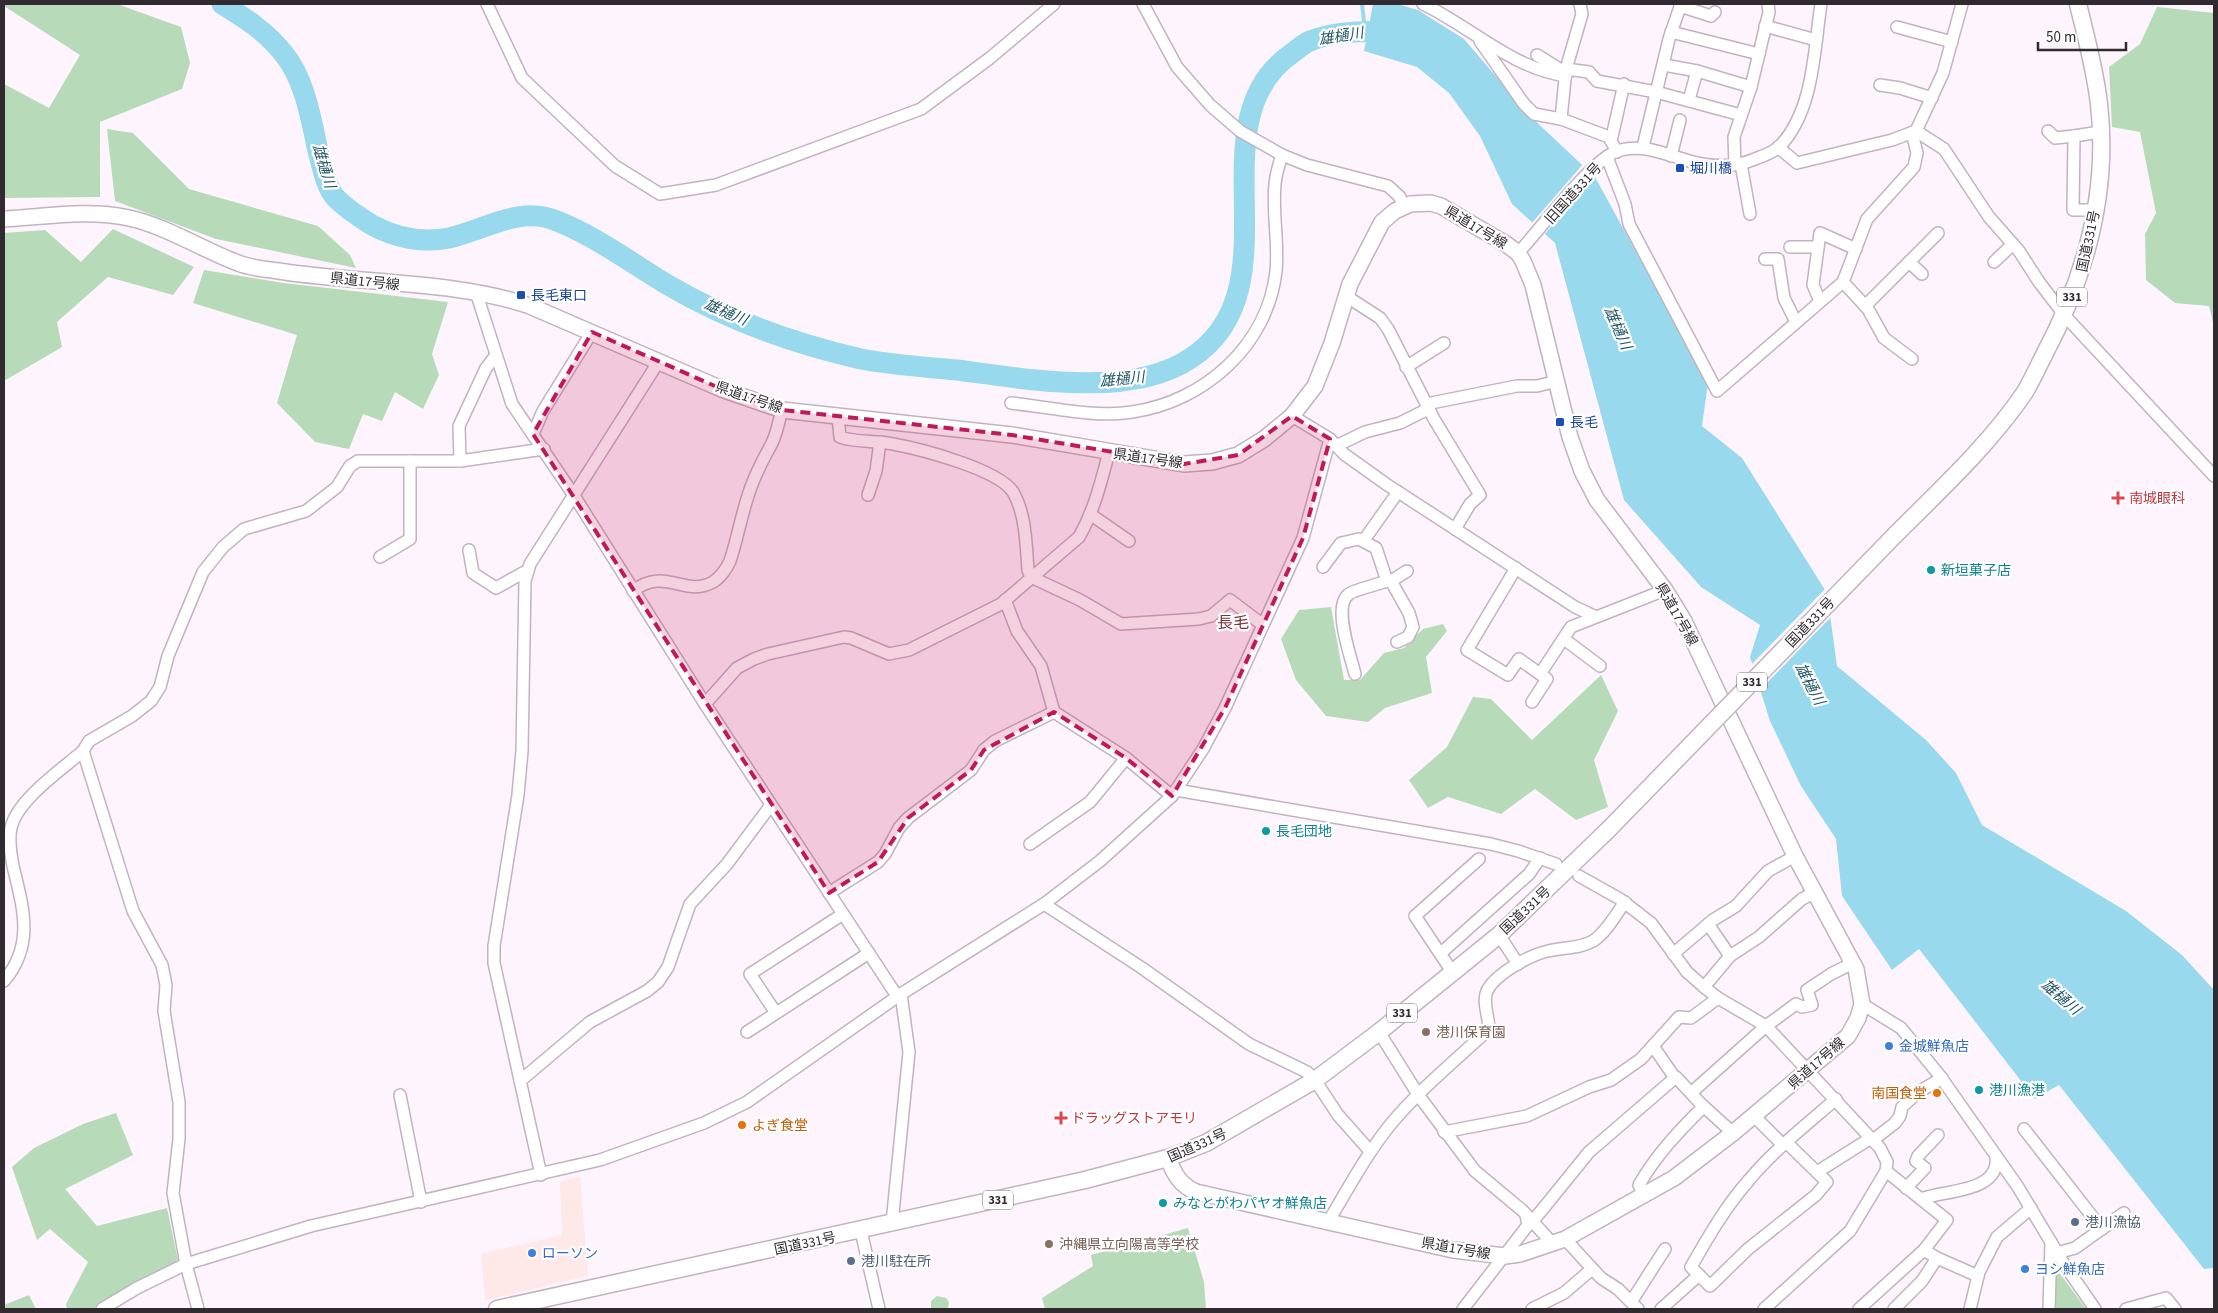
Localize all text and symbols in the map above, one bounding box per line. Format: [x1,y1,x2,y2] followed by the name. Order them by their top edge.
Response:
[2038,20,2126,52] scale bar
[1317,22,1367,50] water label: 雄樋川
[2046,27,2076,48] text: 50 m
[307,142,341,193] water label: 雄樋川
[1541,158,1607,229] street label: 旧国道331号
[1690,159,1732,179] place label: 堀川橋
[1674,162,1686,174] marker: 堀川橋
[1440,201,1511,254] street label: 県道17号線
[2073,208,2105,274] street label: 国道331号
[329,268,401,296] street label: 県道17号線
[531,286,587,306] place label: 長毛東口
[2057,288,2087,306] road number: 331
[515,289,527,301] marker: 長毛東口
[701,294,752,332] water label: 雄樋川
[1599,303,1637,355] water label: 雄樋川
[1099,366,1148,392] water label: 雄樋川
[712,377,785,419] street label: 県道17号線
[1570,413,1598,433] place label: 長毛
[1554,416,1566,428] marker: 長毛
[1112,444,1184,474] street label: 県道17号線
[2129,489,2185,509] place label: 南城眼科
[2111,491,2125,505] marker: 南城眼科
[1941,561,2011,581] place label: 新垣菓子店
[1925,564,1937,576] marker: 新垣菓子店
[1650,579,1702,650] street label: 県道17号線
[1782,593,1840,652] street label: 国道331号
[1217,612,1249,634] district label: 長毛
[1790,659,1830,711] water label: 雄樋川
[1737,672,1767,692] road number: 331
[1276,822,1332,842] place label: 長毛団地
[1260,825,1272,837] marker: 長毛団地
[1496,882,1555,939] street label: 国道331号
[2037,975,2086,1021] water label: 雄樋川
[1387,1004,1417,1022] road number: 331
[1436,1023,1506,1043] place label: 港川保育園
[1420,1026,1432,1038] marker: 港川保育園
[1784,1033,1850,1094] street label: 県道17号線
[1899,1037,1969,1057] place label: 金城鮮魚店
[1883,1040,1895,1052] marker: 金城鮮魚店
[1989,1081,2045,1101] place label: 港川漁港
[1871,1084,1927,1104] place label: 南国食堂
[1973,1084,1985,1096] marker: 港川漁港
[1931,1087,1943,1099] marker: 南国食堂
[1071,1109,1197,1129] place label: ドラッグストアモリ
[1055,1112,1067,1124] marker: ドラッグストアモリ
[752,1116,808,1136] place label: よぎ食堂
[736,1119,748,1131] marker: よぎ食堂
[1165,1124,1230,1168] street label: 国道331号
[983,1190,1013,1210] road number: 331
[1173,1194,1327,1214] place label: みなとがわパヤオ鮮魚店
[1157,1197,1169,1209] marker: みなとがわパヤオ鮮魚店
[2085,1213,2141,1233] place label: 港川漁協
[2069,1216,2081,1228] marker: 港川漁協
[772,1228,838,1260] street label: 国道331号
[1420,1233,1492,1265] street label: 県道17号線
[1059,1235,1199,1255] place label: 沖縄県立向陽高等学校
[1043,1238,1055,1250] marker: 沖縄県立向陽高等学校
[542,1244,598,1264] place label: ローソン
[526,1247,538,1259] marker: ローソン
[861,1252,931,1272] place label: 港川駐在所
[845,1255,857,1267] marker: 港川駐在所
[2035,1260,2105,1280] place label: ヨシ鮮魚店
[2019,1263,2031,1275] marker: ヨシ鮮魚店

